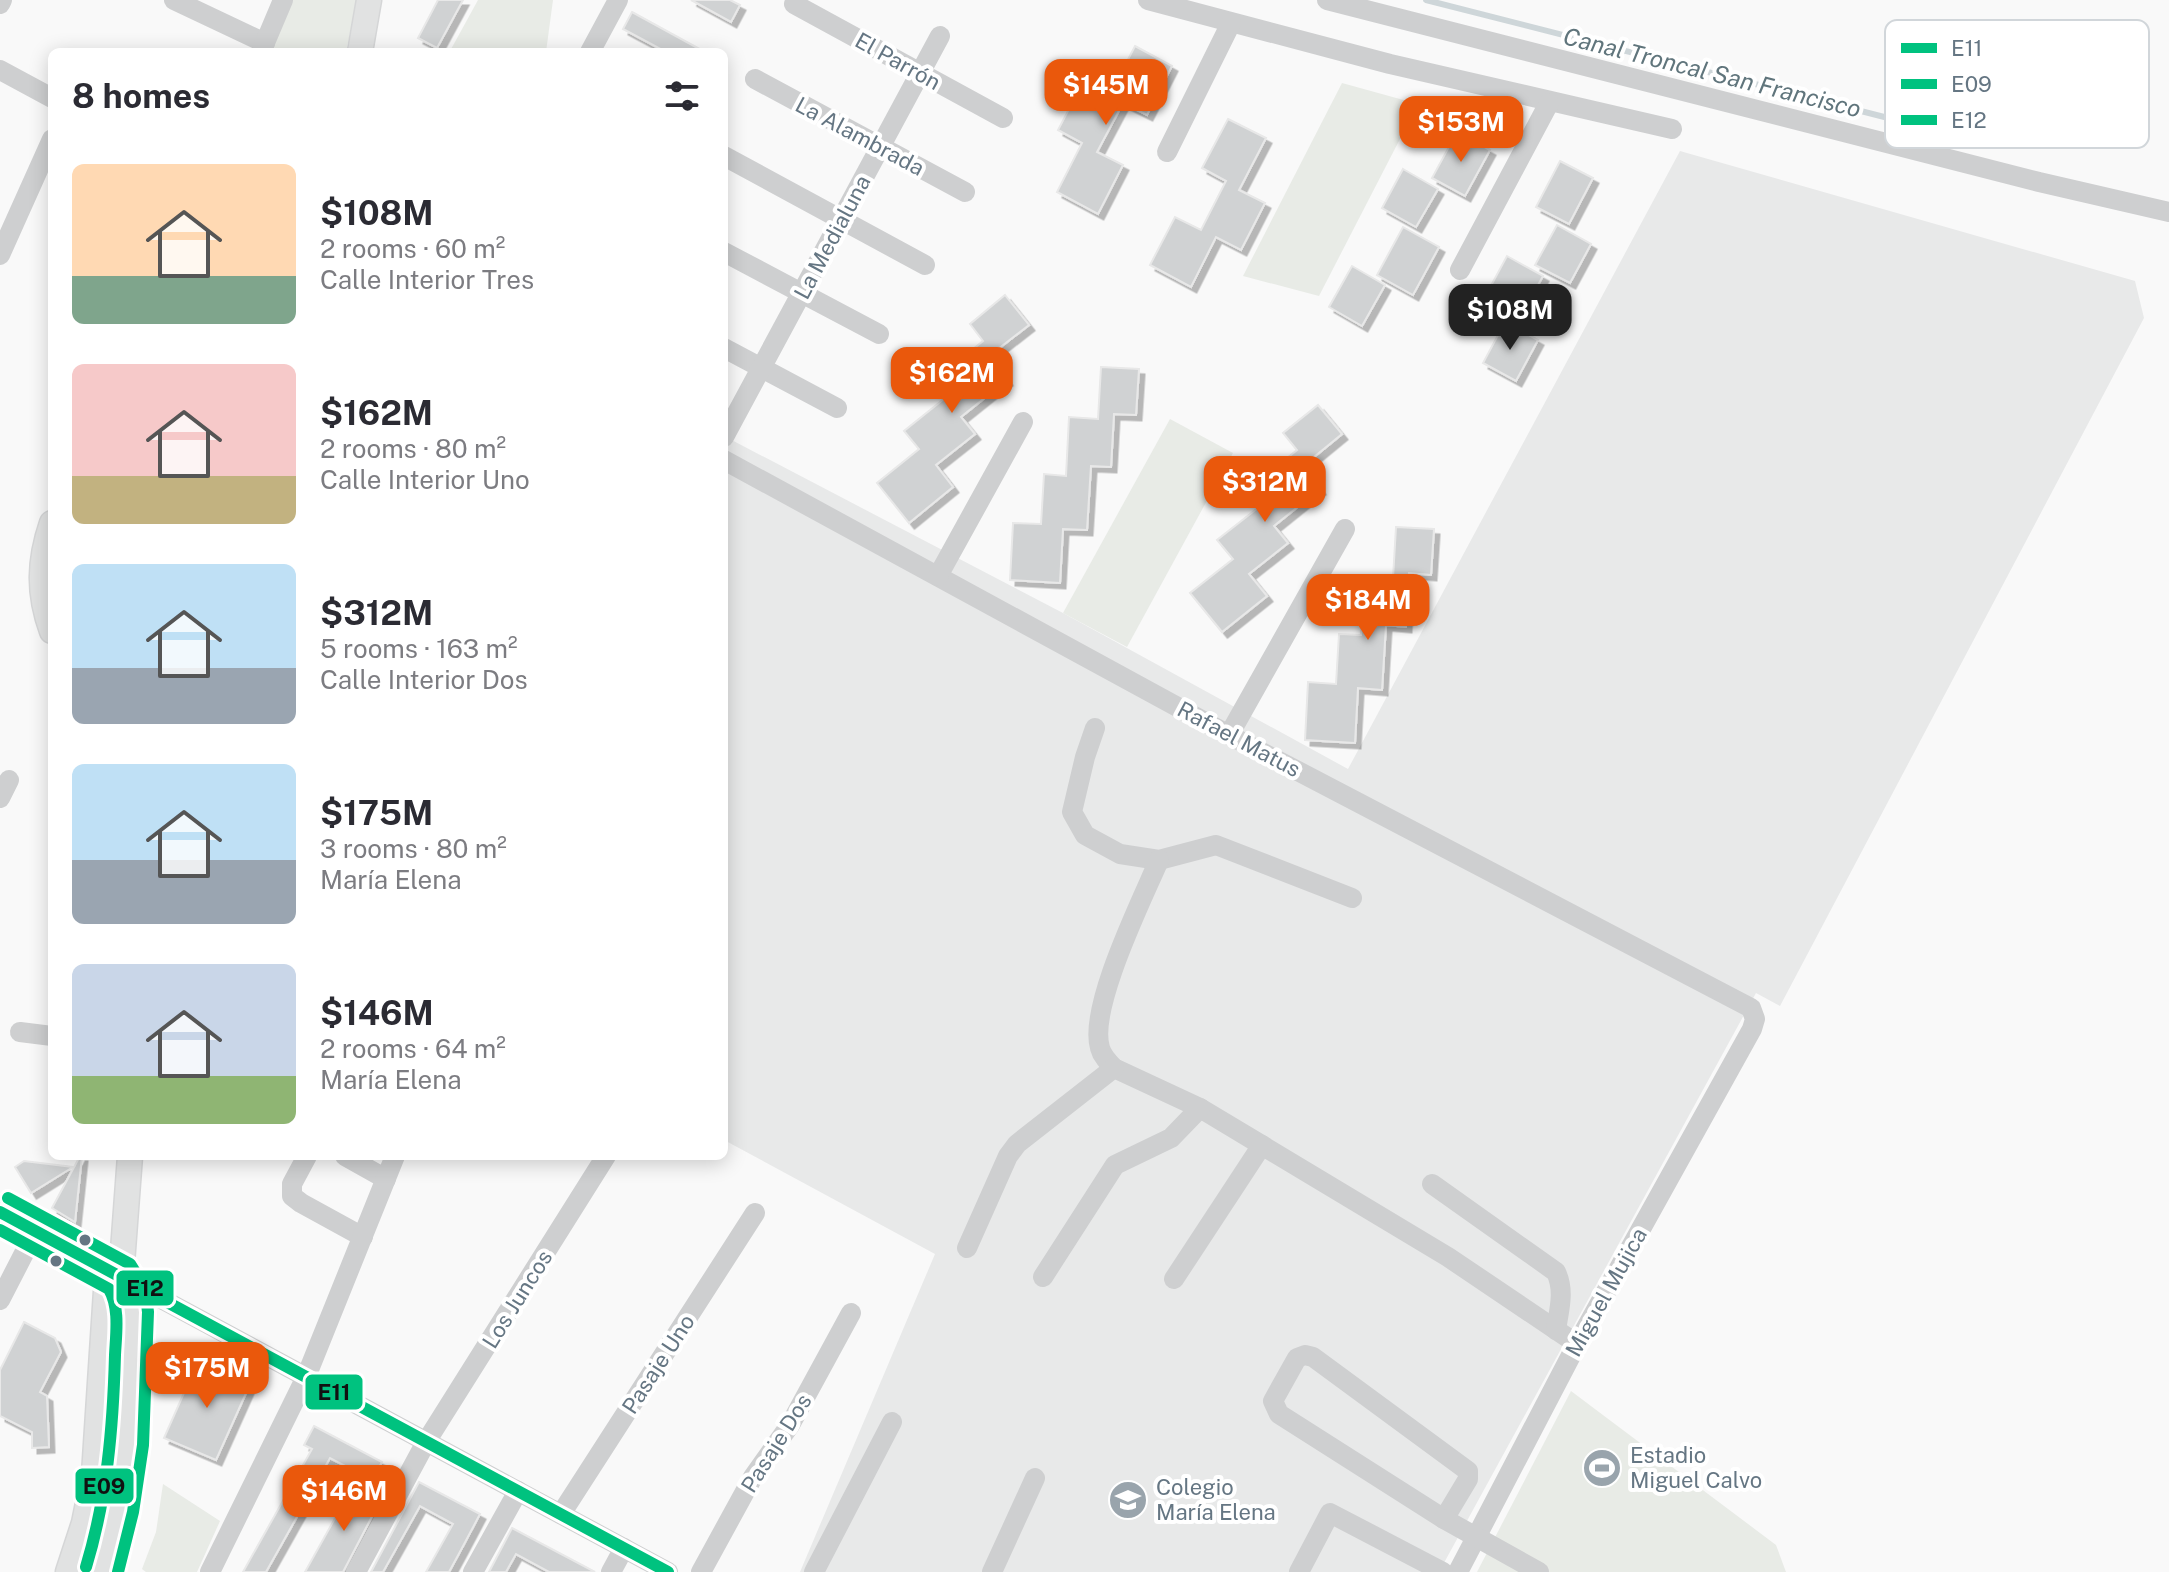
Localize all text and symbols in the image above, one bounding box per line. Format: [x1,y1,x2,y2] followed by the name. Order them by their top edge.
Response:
[1885,20,2149,148] legend
[1561,21,1864,123] water label: Canal Troncal San Francisco
[851,27,945,95] street label: El Parrón
[1951,35,1983,61] text: E11
[1050,59,1162,127] pin: $145M
[1063,69,1149,100] text: $145M
[1951,71,1992,97] text: E09
[660,74,704,118] icon: filters
[72,76,210,116] text: 8 homes
[791,91,929,181] street label: La Alambrada
[1405,96,1517,164] pin: $153M
[1417,106,1505,137] text: $153M
[1951,107,1987,133] text: E12
[788,171,876,303] street label: La Medialuna
[320,193,434,233] text: $108M
[136,196,232,292] icon: home
[320,233,505,264] text: 2 rooms · 60 m²
[320,264,534,295] text: Calle Interior Tres
[1454,284,1566,352] pin: $108M
[1467,294,1553,325] text: $108M
[896,347,1008,415] pin: $162M
[909,357,995,388] text: $162M
[320,393,433,433] text: $162M
[136,396,232,492] icon: home
[320,433,506,464] text: 2 rooms · 80 m²
[1209,456,1321,524] pin: $312M
[320,464,530,495] text: Calle Interior Uno
[1222,466,1308,497] text: $312M
[1312,574,1424,642] pin: $184M
[1324,584,1412,615] text: $184M
[320,593,433,633] text: $312M
[136,596,232,692] icon: home
[320,633,518,664] text: 5 rooms · 163 m²
[320,664,528,695] text: Calle Interior Dos
[1173,696,1305,782] street label: Rafael Matus
[320,793,433,833] text: $175M
[136,796,232,892] icon: home
[320,833,507,864] text: 3 rooms · 80 m²
[320,864,462,895] text: María Elena
[320,993,434,1033] text: $146M
[136,996,232,1092] icon: home
[320,1033,506,1064] text: 2 rooms · 64 m²
[320,1064,462,1095] text: María Elena
[1560,1223,1652,1361] street label: Miguel Mujica
[77,1232,93,1248] unlabelled marker
[477,1245,557,1353] street label: Los Juncos
[48,1253,64,1269] unlabelled marker
[115,1269,175,1307] line badge: E12
[126,1275,164,1301] text: E12
[616,1309,700,1419] street label: Pasaje Uno
[151,1342,263,1410] pin: $175M
[164,1352,250,1383] text: $175M
[304,1373,364,1411] line badge: E11
[318,1379,350,1405] text: E11
[735,1389,817,1497] street label: Pasaje Dos
[1630,1442,1762,1493] place label: Estadio Miguel Calvo
[1581,1447,1623,1489] sports icon: Estadio Miguel Calvo
[288,1465,400,1533] pin: $146M
[74,1467,135,1505] line badge: E09
[83,1473,125,1499] text: E09
[1156,1474,1276,1525] place label: Colegio María Elena
[301,1475,387,1506] text: $146M
[1107,1479,1149,1521] school or university icon: Colegio María Elena

